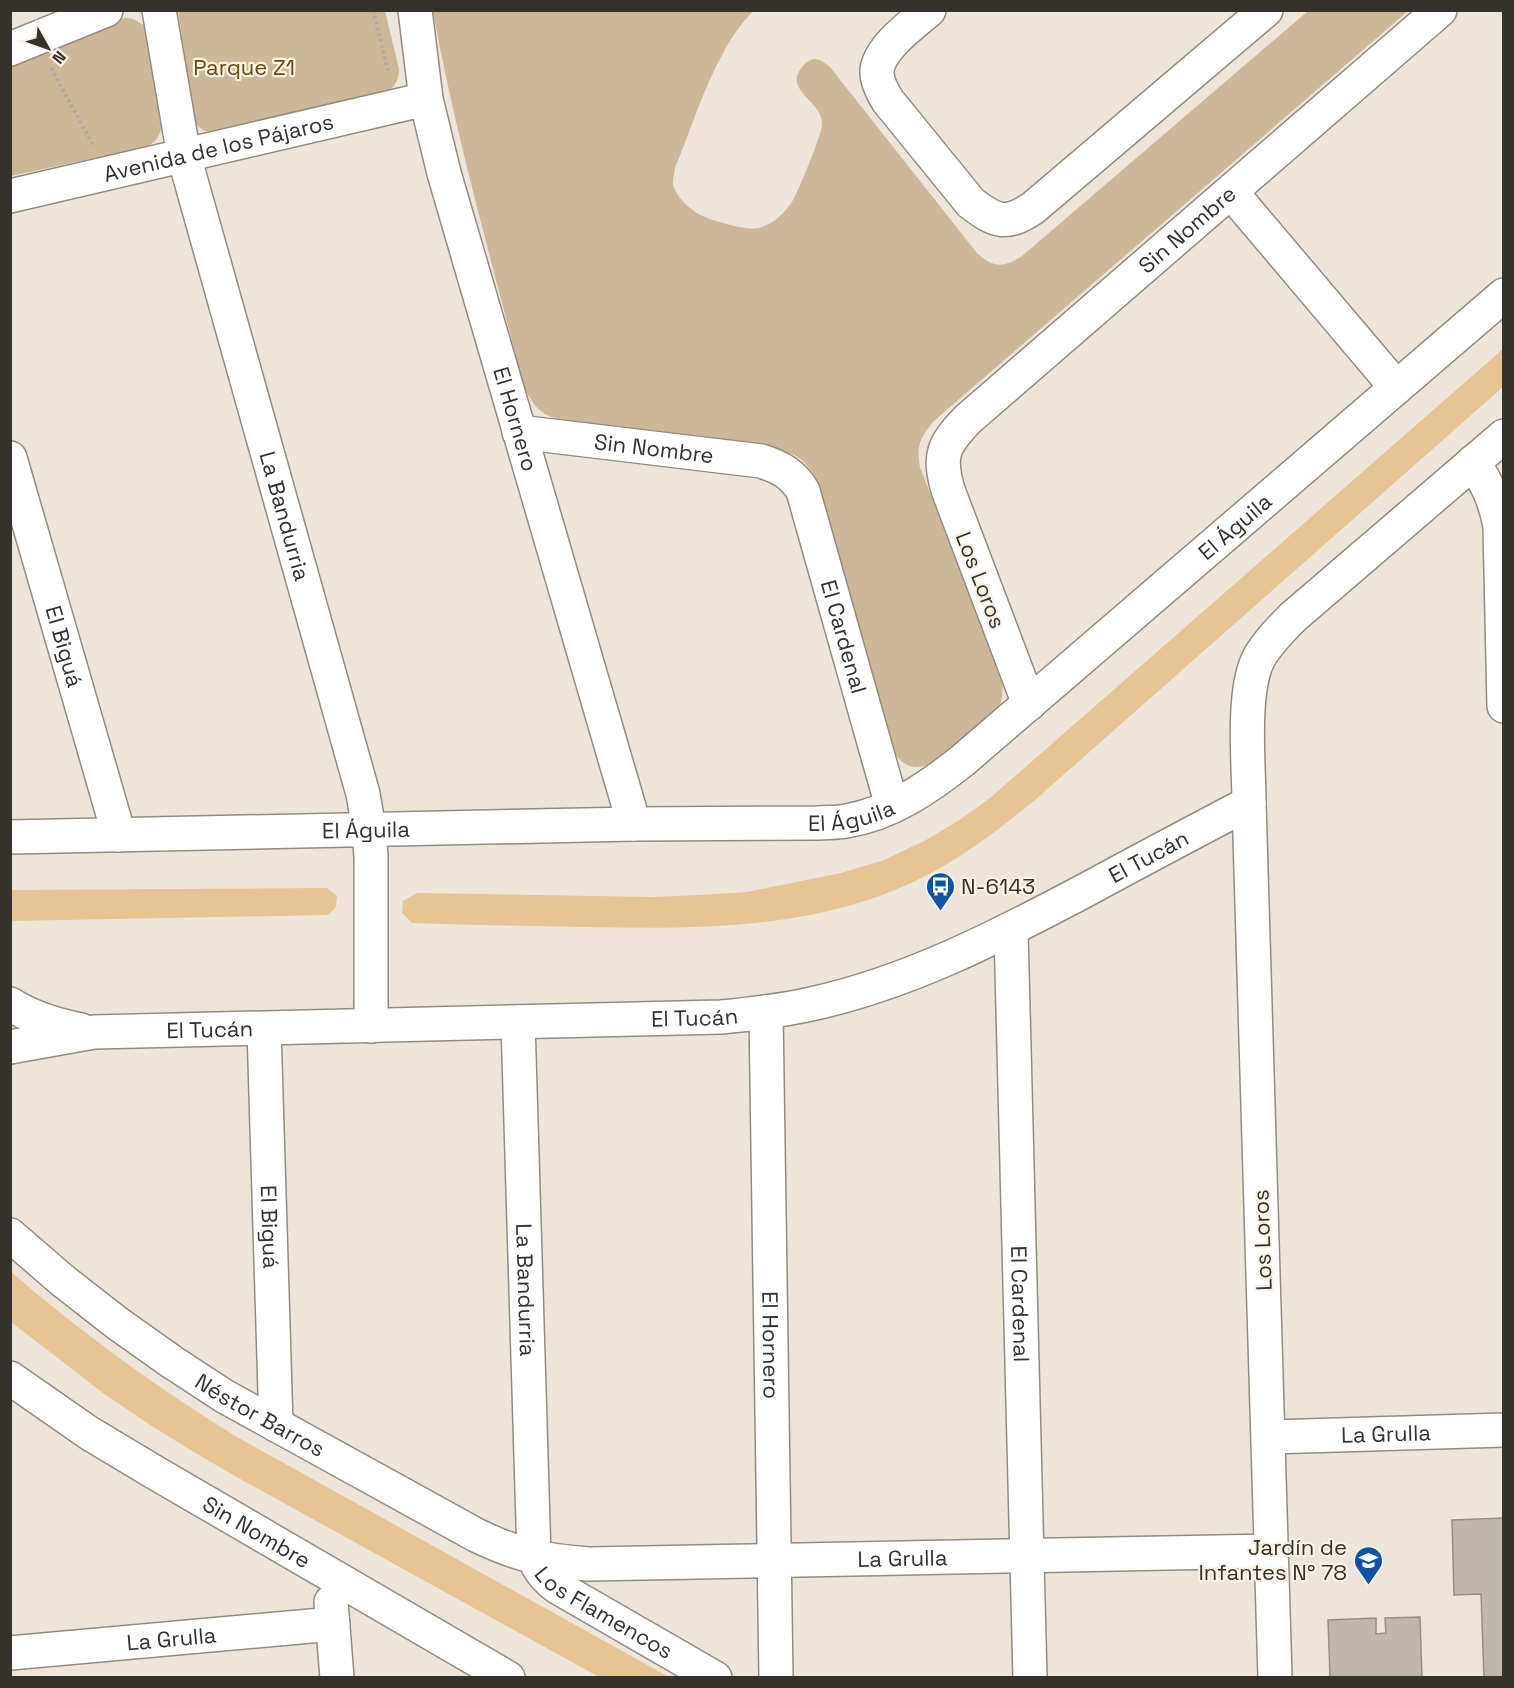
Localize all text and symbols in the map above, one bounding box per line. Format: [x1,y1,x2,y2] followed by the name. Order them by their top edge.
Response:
[18,18,78,78] north arrow
[48,46,71,68] text: N
[193,53,295,81] park label: Parque Z1
[101,107,336,188] street label: Avenida de los Pájaros
[1132,179,1242,279] street label: Sin Nombre
[487,363,544,475] street label: El Hornero
[593,427,715,469] street label: Sin Nombre
[254,448,317,584] street label: La Bandurria
[1192,487,1278,566] street label: El Águila
[950,528,1012,632] street label: Los Loros
[815,577,874,697] street label: El Cardenal
[39,602,90,691] street label: El Biguá
[808,793,899,837] street label: El Águila
[322,815,411,844] street label: El Águila
[1103,824,1193,889] street label: El Tucán
[924,870,956,912] bus stop icon: N-6143
[961,872,1035,900] place label: N-6143
[651,1001,739,1033] street label: El Tucán
[166,1014,253,1044] street label: El Tucán
[255,1185,285,1269] street label: El Biguá
[1246,1189,1278,1291] street label: Los Loros
[510,1223,542,1357] street label: La Bandurria
[1005,1245,1036,1363] street label: El Cardenal
[756,1291,786,1399] street label: El Hornero
[190,1367,330,1463] street label: Néstor Barros
[1341,1418,1432,1449] street label: La Grulla
[198,1489,316,1574] street label: Sin Nombre
[1198,1533,1347,1586] place label: Jardín de Infantes N° 78
[857,1543,948,1573] street label: La Grulla
[1352,1544,1384,1586] school or university icon: Jardín de Infantes N° 78
[529,1561,678,1665] street label: Los Flamencos
[125,1621,218,1656] street label: La Grulla

